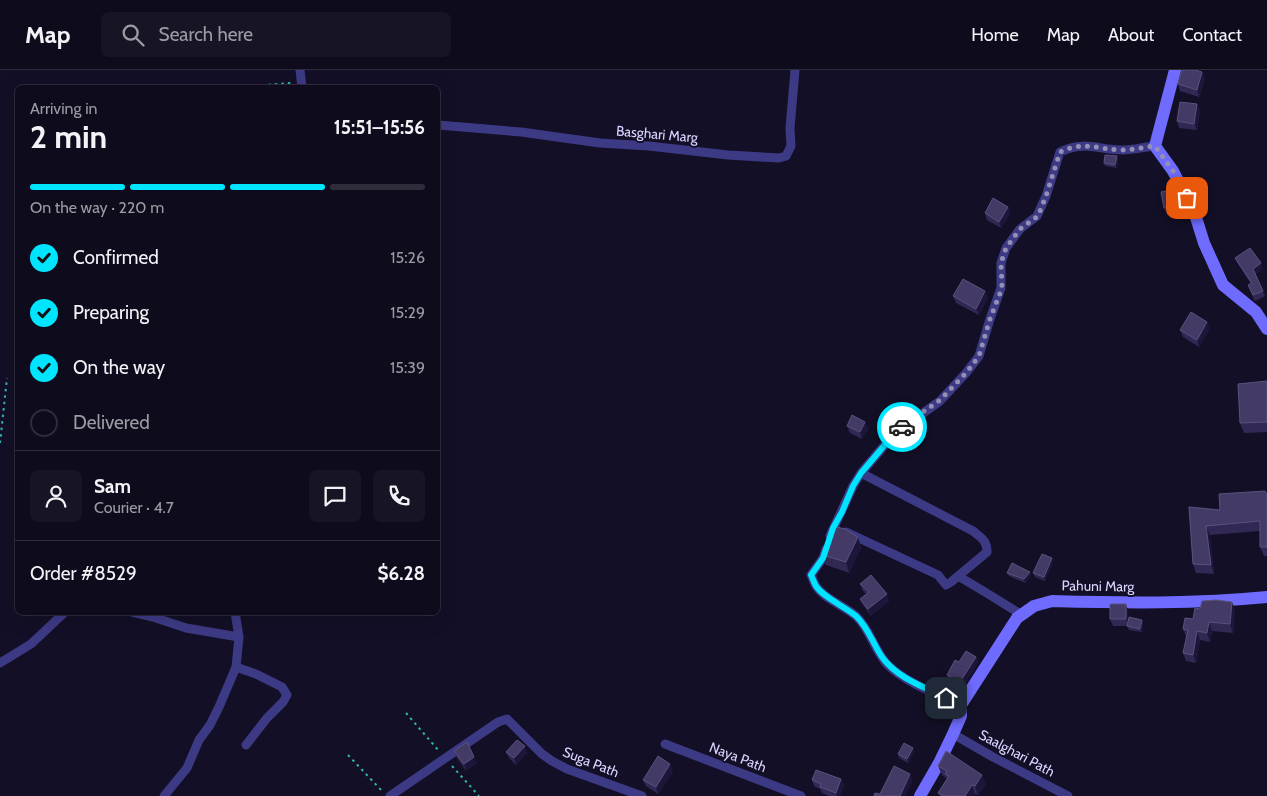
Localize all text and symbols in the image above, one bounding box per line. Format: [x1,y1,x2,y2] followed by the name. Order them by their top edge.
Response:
[101,12,451,57] search box
[25,20,71,49] text: Map
[119,21,147,49] icon: search
[159,23,253,46] text: Search here
[971,24,1019,46] text: Home
[1047,24,1080,46] text: Map
[1108,24,1154,46] text: About
[1182,24,1242,46] text: Contact
[30,99,97,118] text: Arriving in
[334,116,425,139] text: 15:51–15:56
[30,117,107,156] text: 2 min
[615,121,700,147] street label: Basghari Marg
[1166,177,1208,219] pin
[1173,184,1201,212] icon: bag
[30,198,164,217] text: On the way · 220 m
[30,244,58,272] icon: check
[73,246,159,269] text: Confirmed
[390,248,425,267] text: 15:26
[30,299,58,327] icon: check
[73,301,149,324] text: Preparing
[390,303,425,322] text: 15:29
[30,354,58,382] icon: check
[73,356,165,379] text: On the way
[390,358,425,377] text: 15:39
[877,402,927,452] courier
[73,411,150,434] text: Delivered
[888,413,916,441] icon: car
[30,470,82,522] button: person
[309,470,361,522] button: chat
[373,470,425,522] button: phone
[94,475,131,498] text: Sam
[94,498,174,517] text: Courier · 4.7
[30,562,137,585] text: Order #8529
[378,562,425,585] text: $6.28
[1061,576,1136,596] street label: Pahuni Marg
[925,677,967,719] pin
[932,684,960,712] icon: home
[976,725,1058,781] street label: Saalghari Path
[707,738,769,776] street label: Naya Path
[560,743,622,781] street label: Suga Path

